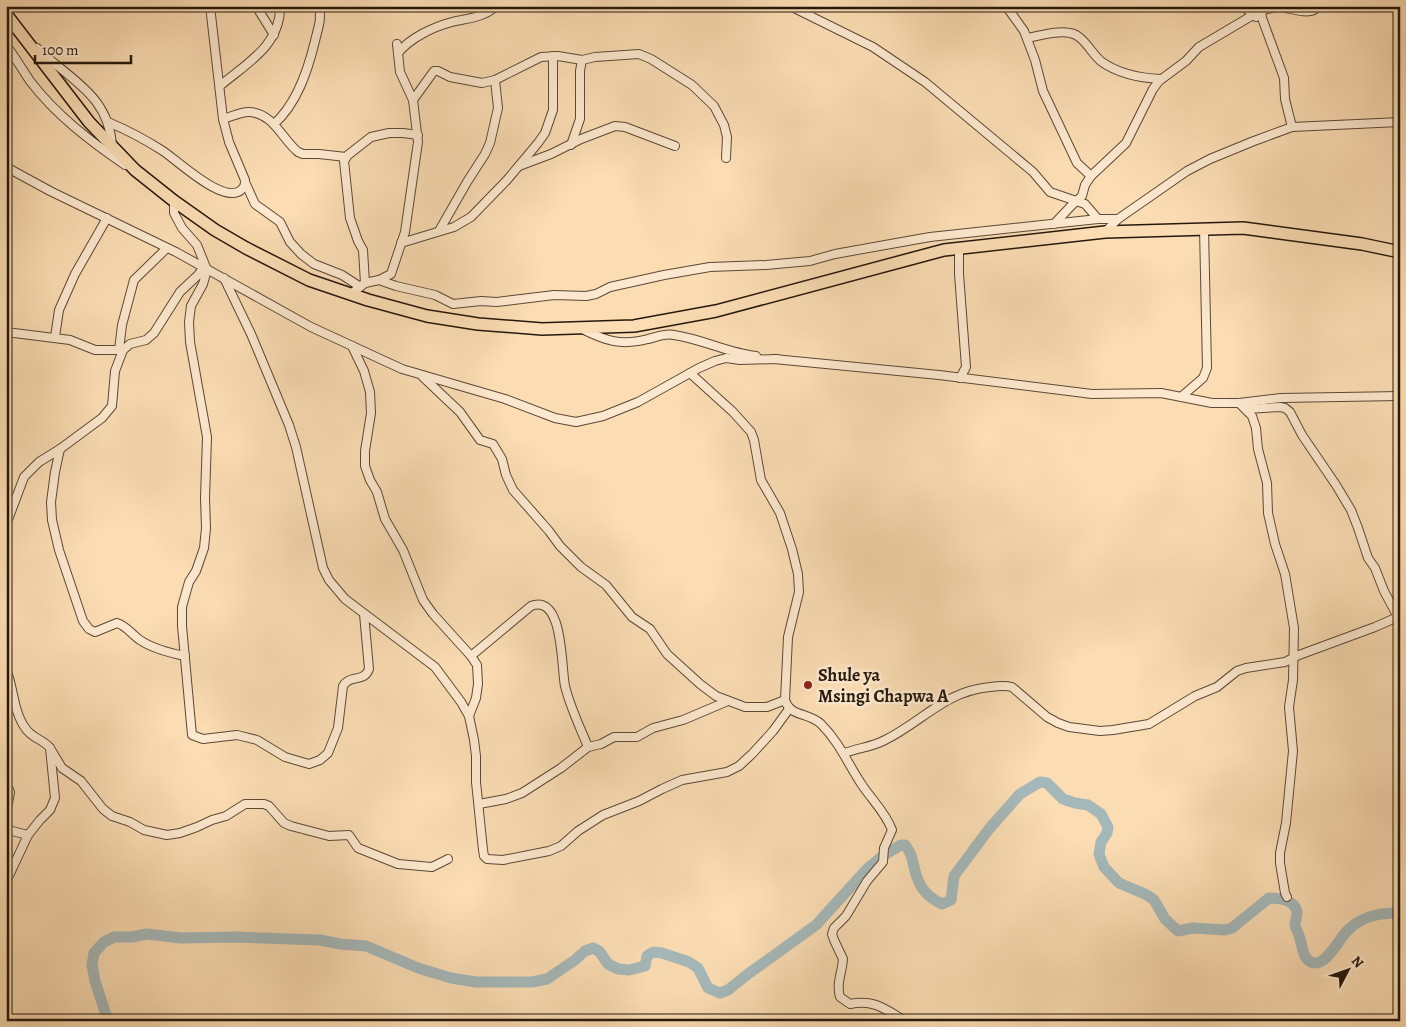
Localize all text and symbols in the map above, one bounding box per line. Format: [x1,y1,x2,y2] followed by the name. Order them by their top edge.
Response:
[35,32,131,64] scale bar
[42,40,79,60] text: 100 m
[818,663,949,708] place label: Shule ya Msingi Chapwa A
[802,679,814,691] marker: Shule ya Msingi Chapwa A
[1324,944,1374,994] north arrow
[1347,952,1368,972] text: N

